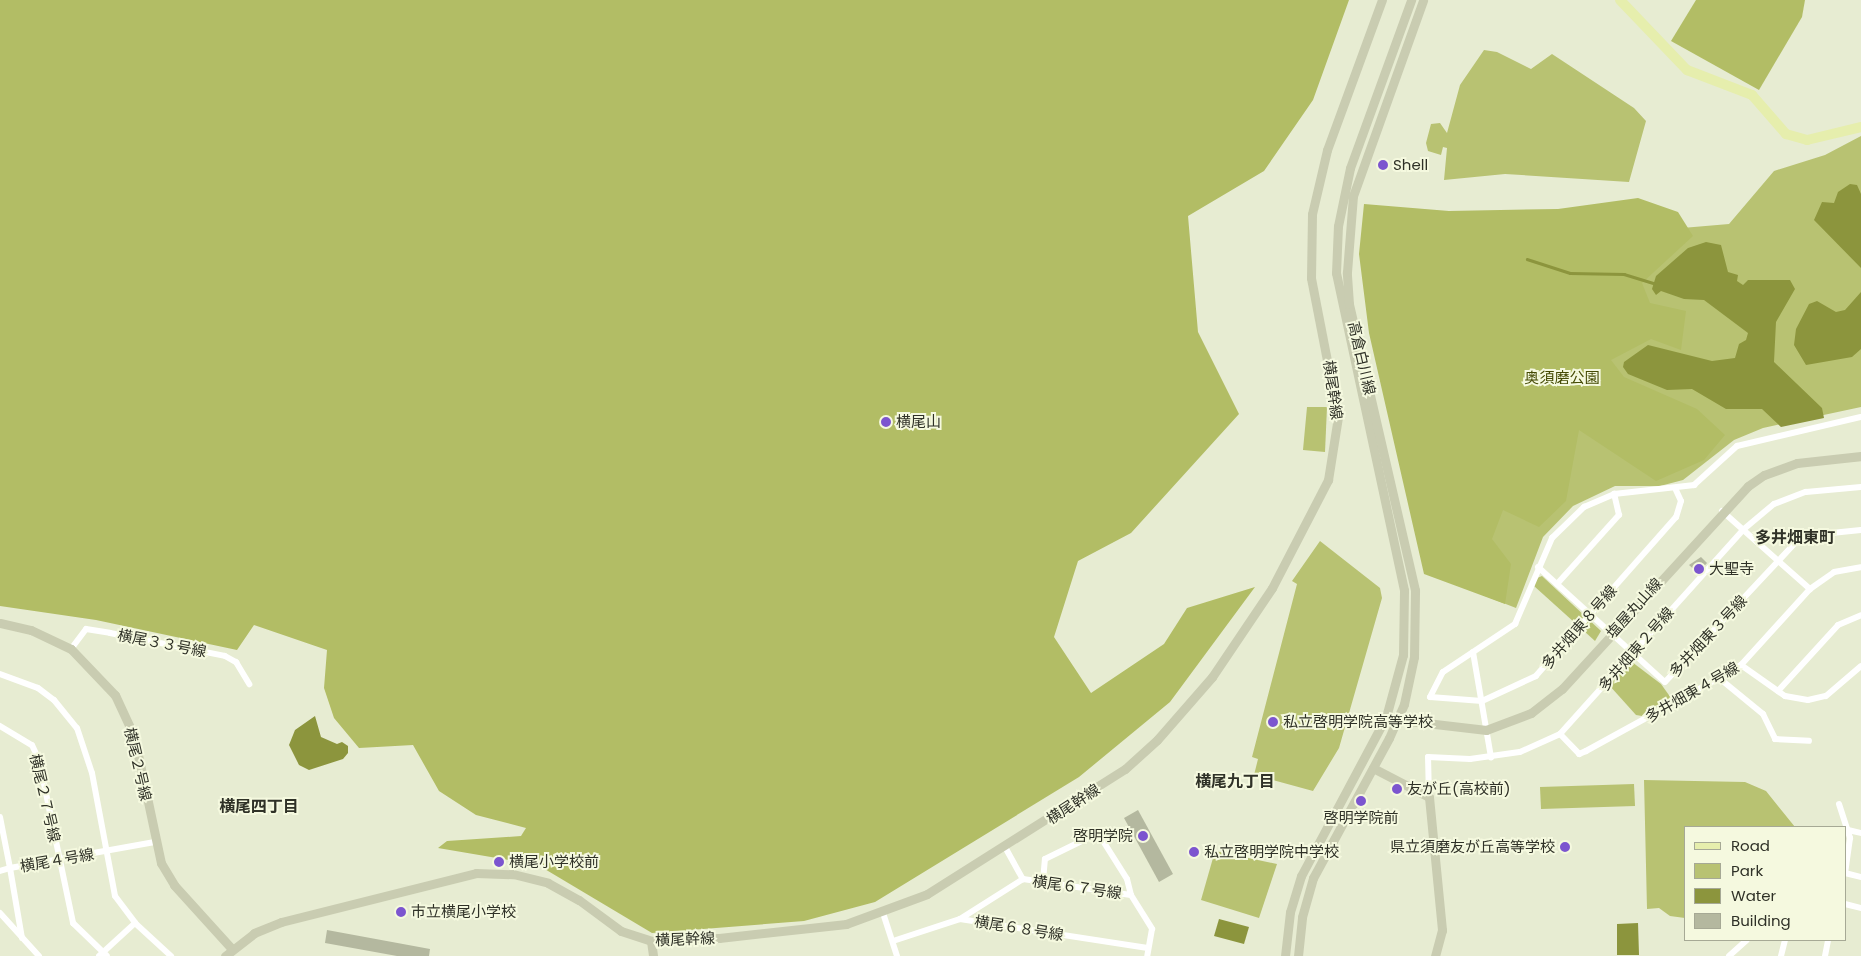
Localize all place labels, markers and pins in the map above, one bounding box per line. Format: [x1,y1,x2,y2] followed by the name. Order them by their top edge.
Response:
[1393,156,1428,174] place label: Shell
[1377,159,1389,171] marker: Shell
[896,413,941,431] place label: 横尾山
[880,416,892,428] marker: 横尾山
[1709,560,1754,578] place label: 大聖寺
[1693,563,1705,575] marker: 大聖寺
[1283,713,1433,731] place label: 私立啓明学院高等学校
[1267,716,1279,728] marker: 私立啓明学院高等学校
[1407,780,1511,798] place label: 友が丘(高校前)
[1391,783,1403,795] marker: 友が丘(高校前)
[1355,795,1367,807] marker: 啓明学院前
[1324,809,1398,827] place label: 啓明学院前
[1073,827,1133,845] place label: 啓明学院
[1137,830,1149,842] marker: 啓明学院
[1390,838,1555,856] place label: 県立須磨友が丘高等学校
[1559,841,1571,853] marker: 県立須磨友が丘高等学校
[1204,843,1339,861] place label: 私立啓明学院中学校
[1188,846,1200,858] marker: 私立啓明学院中学校
[509,853,599,871] place label: 横尾小学校前
[493,856,505,868] marker: 横尾小学校前
[411,903,516,921] place label: 市立横尾小学校
[395,906,407,918] marker: 市立横尾小学校

